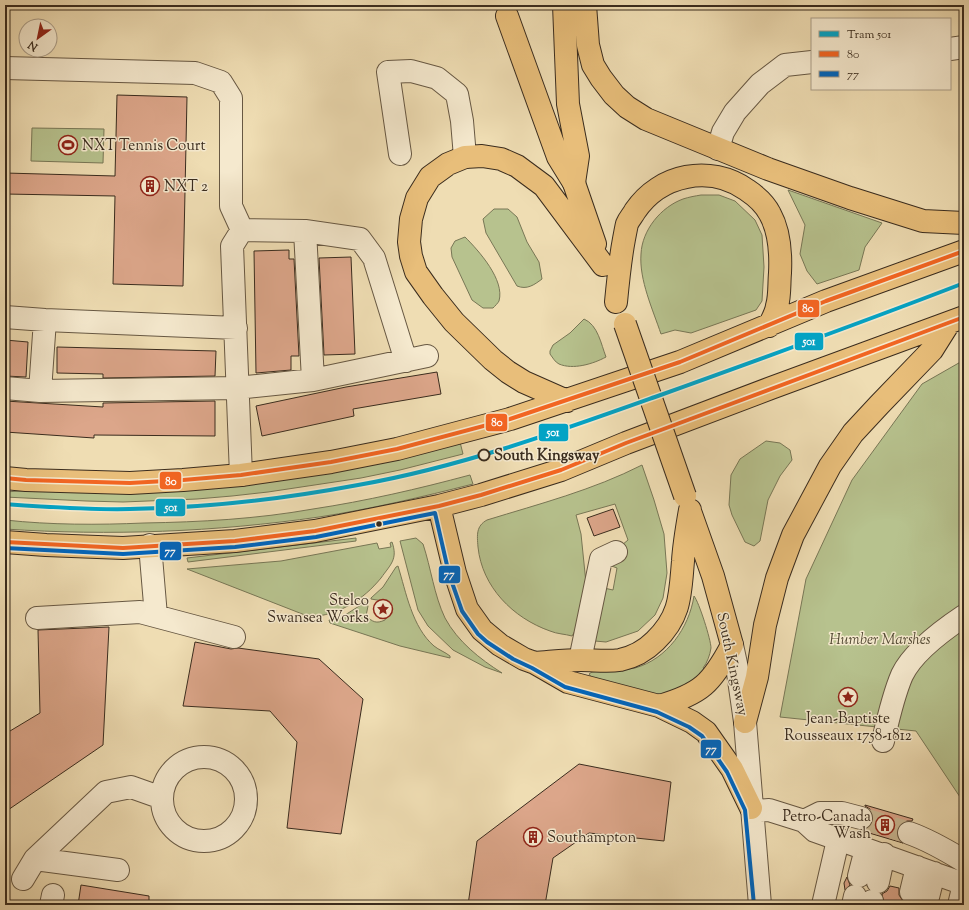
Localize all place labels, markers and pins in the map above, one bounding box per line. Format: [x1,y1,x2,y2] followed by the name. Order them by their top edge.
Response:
[57,134,79,156] sports icon: NXT Tennis Court
[82,136,206,157] place label: NXT Tennis Court
[139,175,161,197] building icon: NXT 2
[164,177,208,198] place label: NXT 2
[494,446,600,467] place label: South Kingsway
[477,448,491,462] marker: South Kingsway
[374,519,384,529] unlabelled marker
[267,591,369,629] place label: Stelco Swansea Works
[372,598,394,620] place icon: Stelco Swansea Works
[837,686,859,708] place icon: Jean-Baptiste Rousseaux 1758-1812
[784,709,912,747] place label: Jean-Baptiste Rousseaux 1758-1812
[782,807,871,845] place label: Petro-Canada Wash
[874,814,896,836] building icon: Petro-Canada Wash
[522,826,544,848] building icon: Southampton
[547,828,636,849] place label: Southampton

